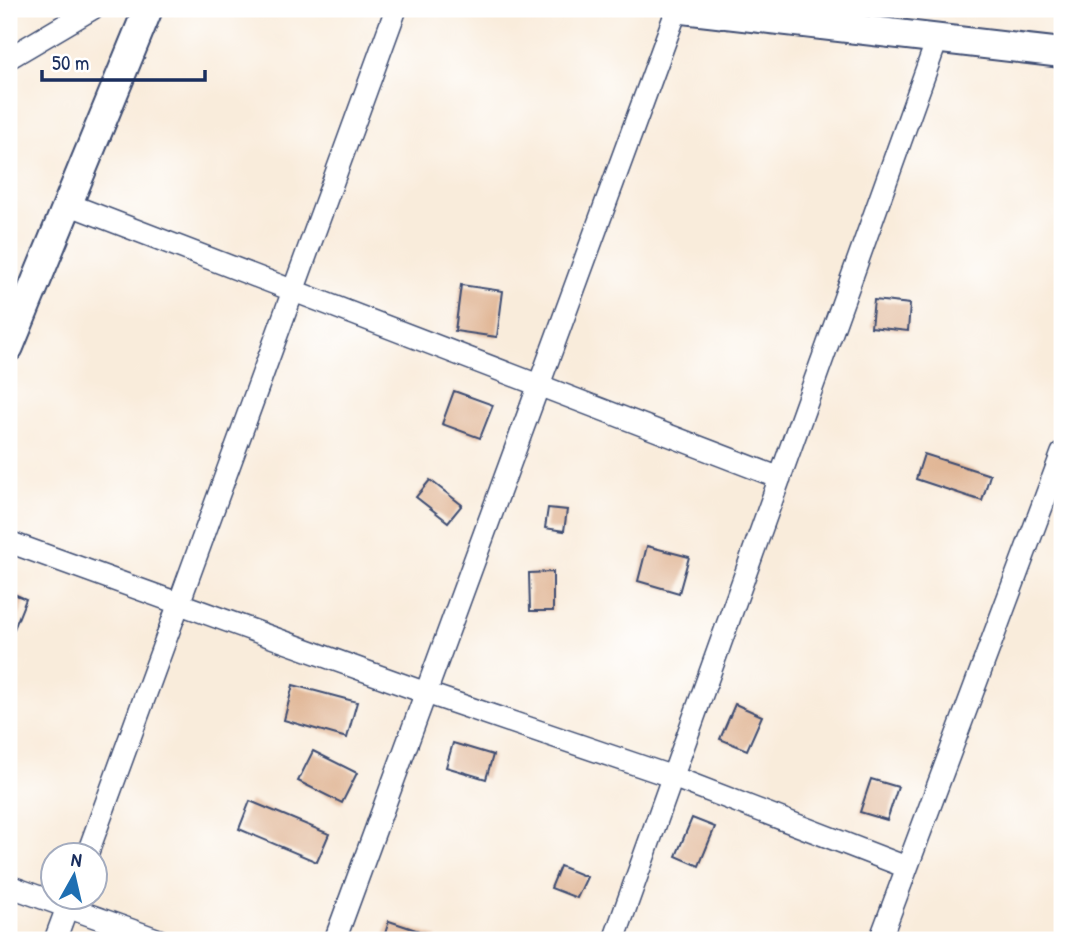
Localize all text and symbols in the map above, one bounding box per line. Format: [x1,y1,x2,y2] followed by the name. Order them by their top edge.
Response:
[42,38,205,82] scale bar
[52,48,89,77] text: 50 m
[38,841,108,911] north arrow
[70,846,83,873] text: N

